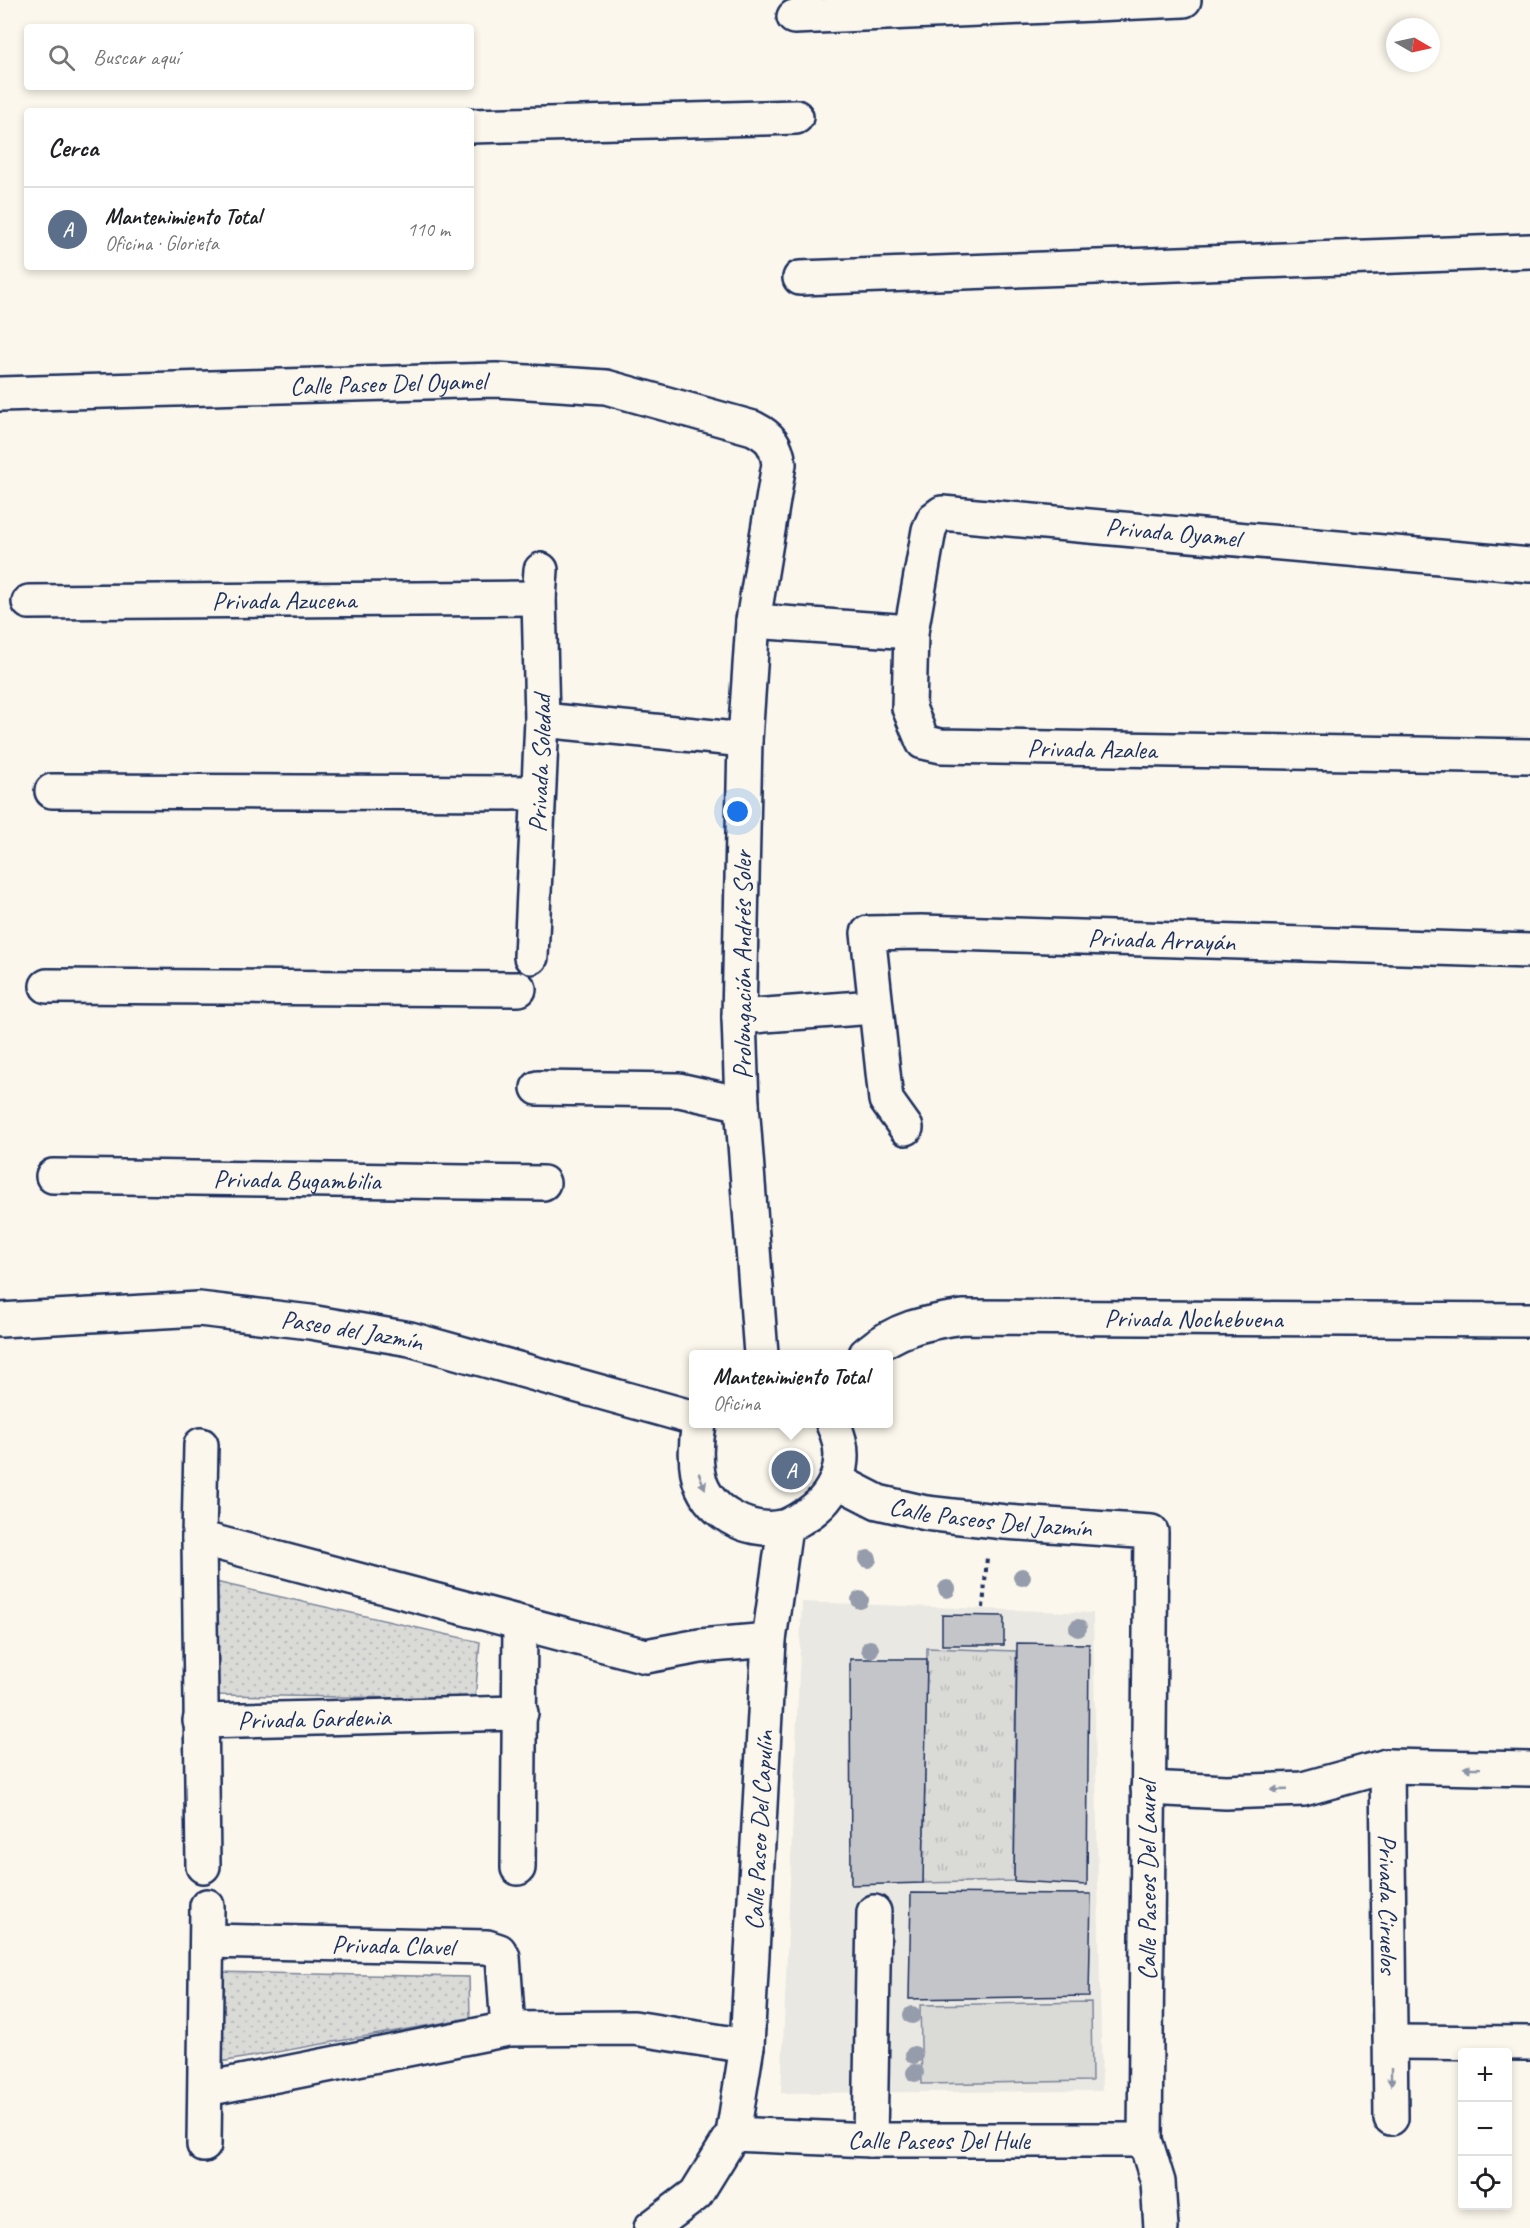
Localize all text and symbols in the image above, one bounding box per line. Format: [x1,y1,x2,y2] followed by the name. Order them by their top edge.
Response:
[1386,18,1440,72] north arrow
[24,24,474,90] search box
[45,41,78,74] icon: search
[93,43,179,71] text: Buscar aquí
[48,131,98,164] text: Cerca
[105,203,261,231] text: Mantenimiento Total
[62,217,73,242] text: A
[407,217,450,242] text: 110 m
[105,231,219,256] text: Oficina · Glorieta
[289,364,491,403] street label: Calle Paseo Del Oyamel
[1104,510,1246,555] street label: Privada Oyamel
[212,583,358,618] street label: Privada Azucena
[521,690,559,833] street label: Privada Soledad
[1027,731,1159,767] street label: Privada Azalea
[723,797,752,826] your location
[726,848,759,1079] street label: Prolongación Andrés Soler
[1087,921,1237,959] street label: Privada Arrayán
[213,1162,382,1198] street label: Privada Bugambilia
[1104,1302,1284,1336] street label: Privada Nochebuena
[279,1303,428,1359] street label: Paseo del Jazmín
[689,1350,893,1428] popup
[713,1363,869,1391] text: Mantenimiento Total
[713,1391,760,1416] text: Oficina
[772,1448,810,1492] pin: A
[697,1472,707,1490] one-way arrow
[886,1489,1094,1545] street label: Calle Paseos Del Jazmín
[237,1700,392,1737] street label: Privada Gardenia
[737,1728,781,1931] street label: Calle Paseo Del Capulín
[1462,1763,1481,1773] one-way arrow
[1131,1777,1164,1980] street label: Calle Paseos Del Laurel
[1270,1785,1289,1794] one-way arrow
[1371,1834,1405,1976] street label: Privada Ciruelos
[331,1928,459,1963] street label: Privada Clavel
[1458,2048,1512,2210] map controls
[1458,2048,1512,2102] button: +
[1386,2067,1396,2086] one-way arrow
[1458,2102,1512,2156] button: −
[847,2123,1031,2157] street label: Calle Paseos Del Hule
[1458,2156,1512,2210] button: locate

